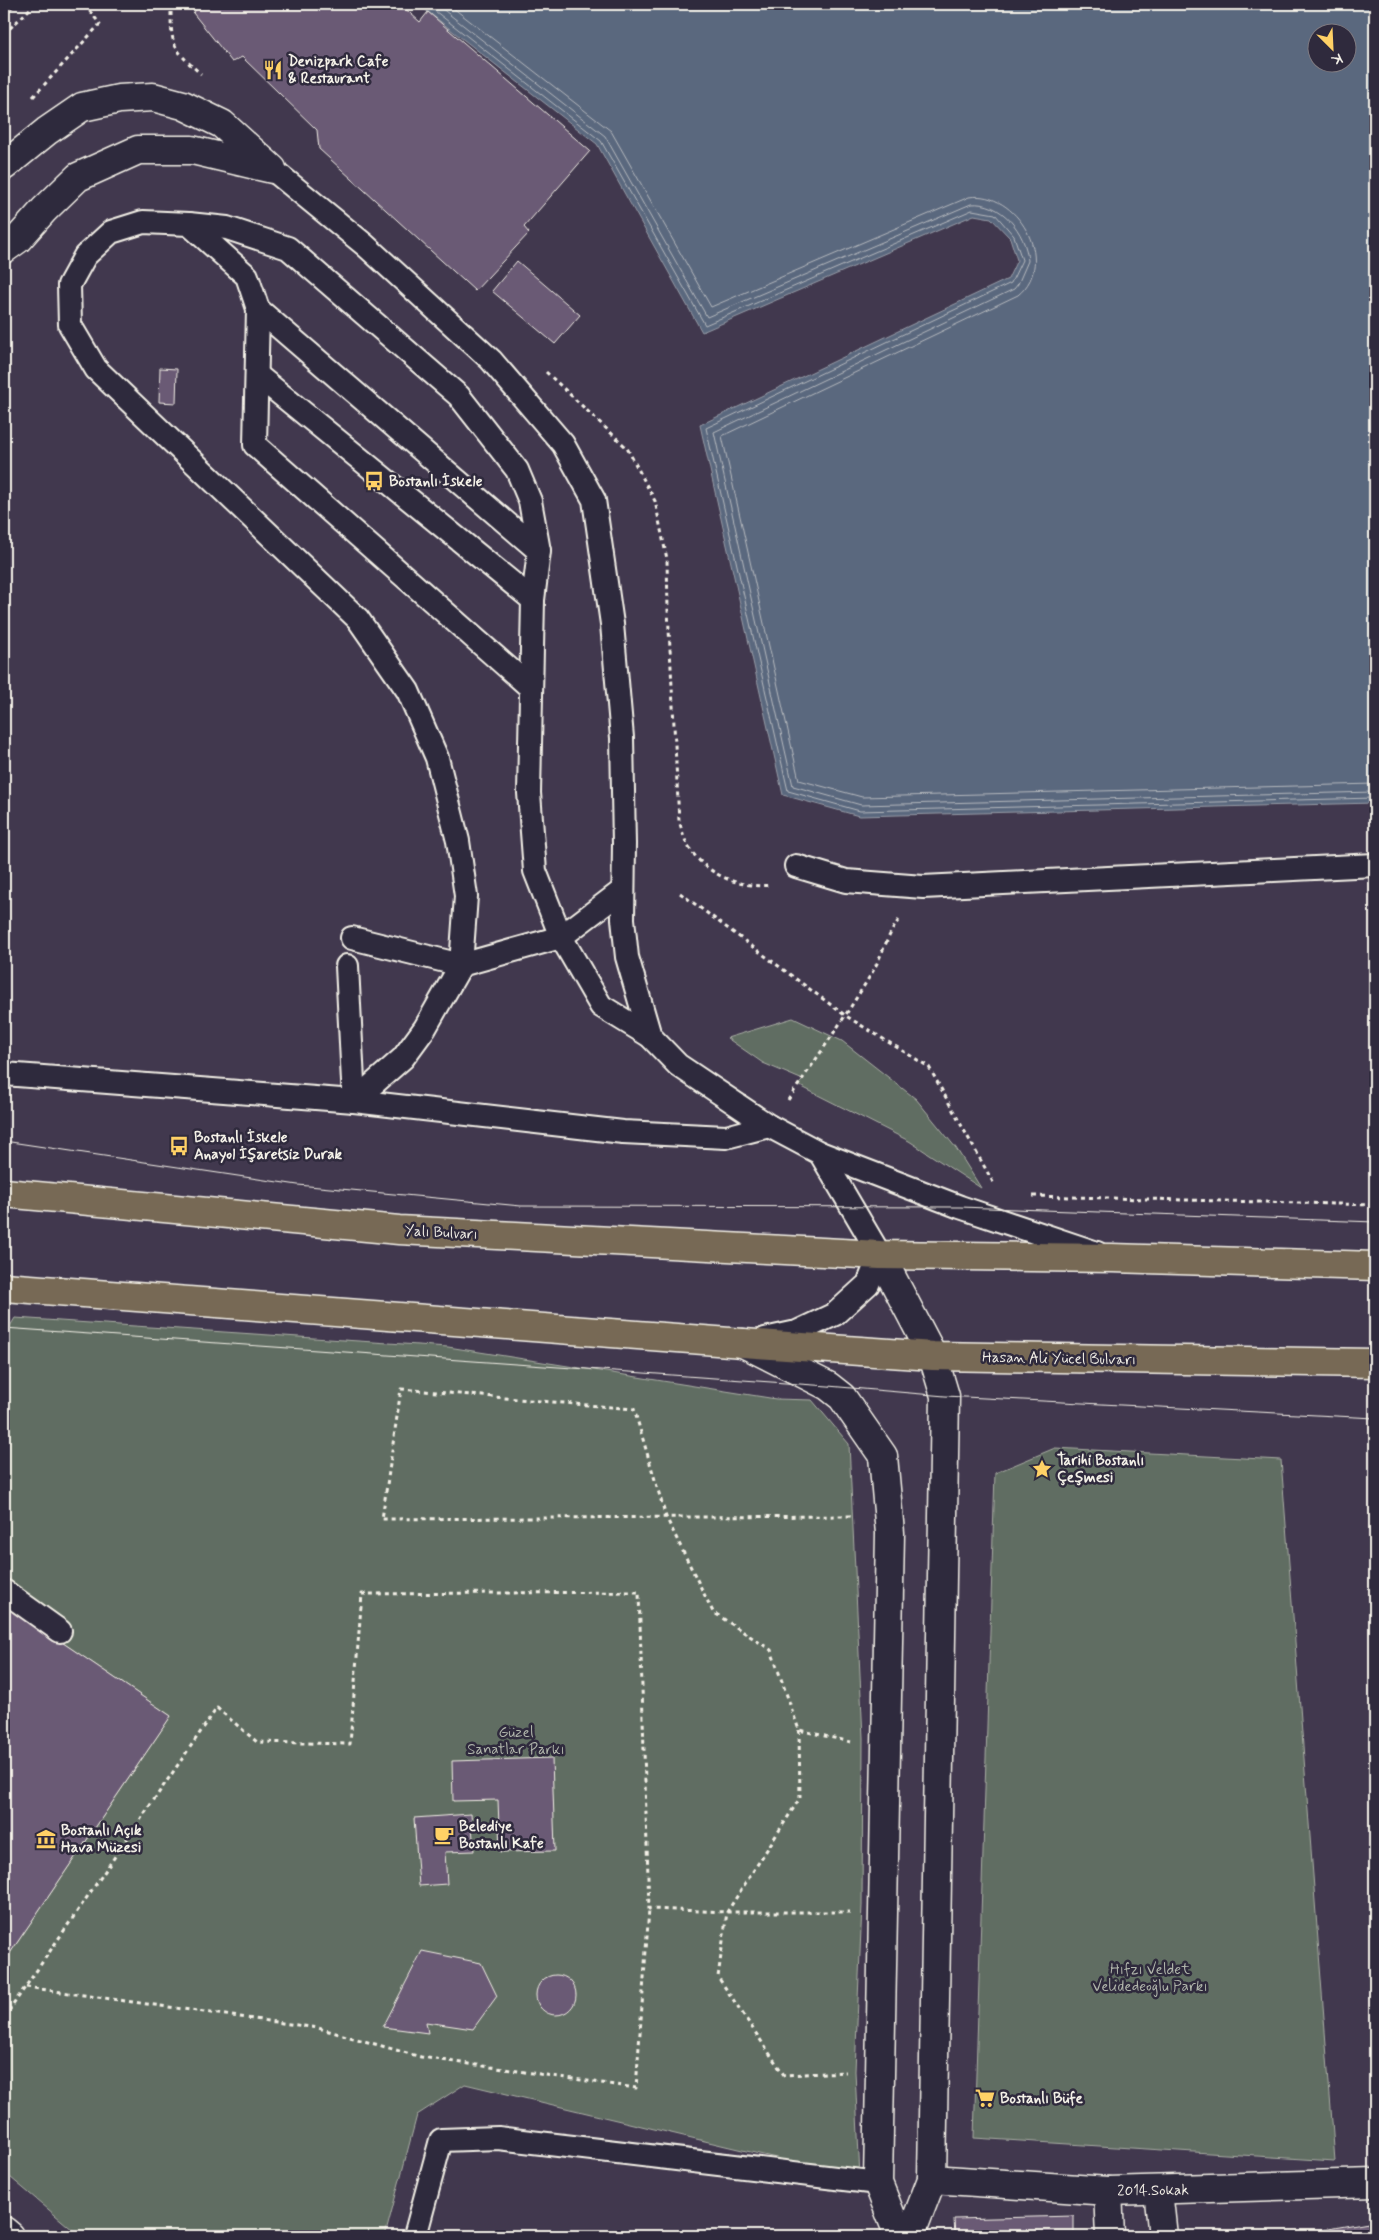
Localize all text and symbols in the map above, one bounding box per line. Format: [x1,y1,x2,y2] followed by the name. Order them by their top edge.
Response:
[1306,22,1356,72] north arrow
[1328,49,1345,70] text: K
[288,52,389,89] place label: Denizpark Cafe & Restaurant
[262,59,284,81] restaurant icon: Denizpark Cafe & Restaurant
[363,470,385,492] bus stop icon: Bostanlı İskele
[389,472,483,492] place label: Bostanlı İskele
[194,1128,342,1165] place label: Bostanlı İskele Anayol İşaretsiz Durak
[168,1135,190,1157] bus stop icon: Bostanlı İskele Anayol İşaretsiz Durak
[404,1221,478,1245] street label: Yalı Bulvarı
[982,1348,1136,1370] street label: Hasan Ali Yücel Bulvarı
[1057,1451,1144,1488] place label: Tarihi Bostanlı Çeşmesi
[1031,1458,1053,1480] place icon: Tarihi Bostanlı Çeşmesi
[467,1723,565,1760] park label: Güzel Sanatlar Parkı
[459,1817,544,1854] place label: Belediye Bostanlı Kafe
[61,1821,142,1858] place label: Bostanlı Açık Hava Müzesi
[433,1824,455,1846] cafe icon: Belediye Bostanlı Kafe
[35,1828,57,1850] museum icon: Bostanlı Açık Hava Müzesi
[1092,1960,1208,1997] park label: Hıfzı Veldet Velidedeoğlu Parkı
[974,2087,996,2109] supermarket icon: Bostanlı Büfe
[1000,2089,1083,2109] place label: Bostanlı Büfe
[1117,2180,1189,2202] street label: 2014.Sokak

